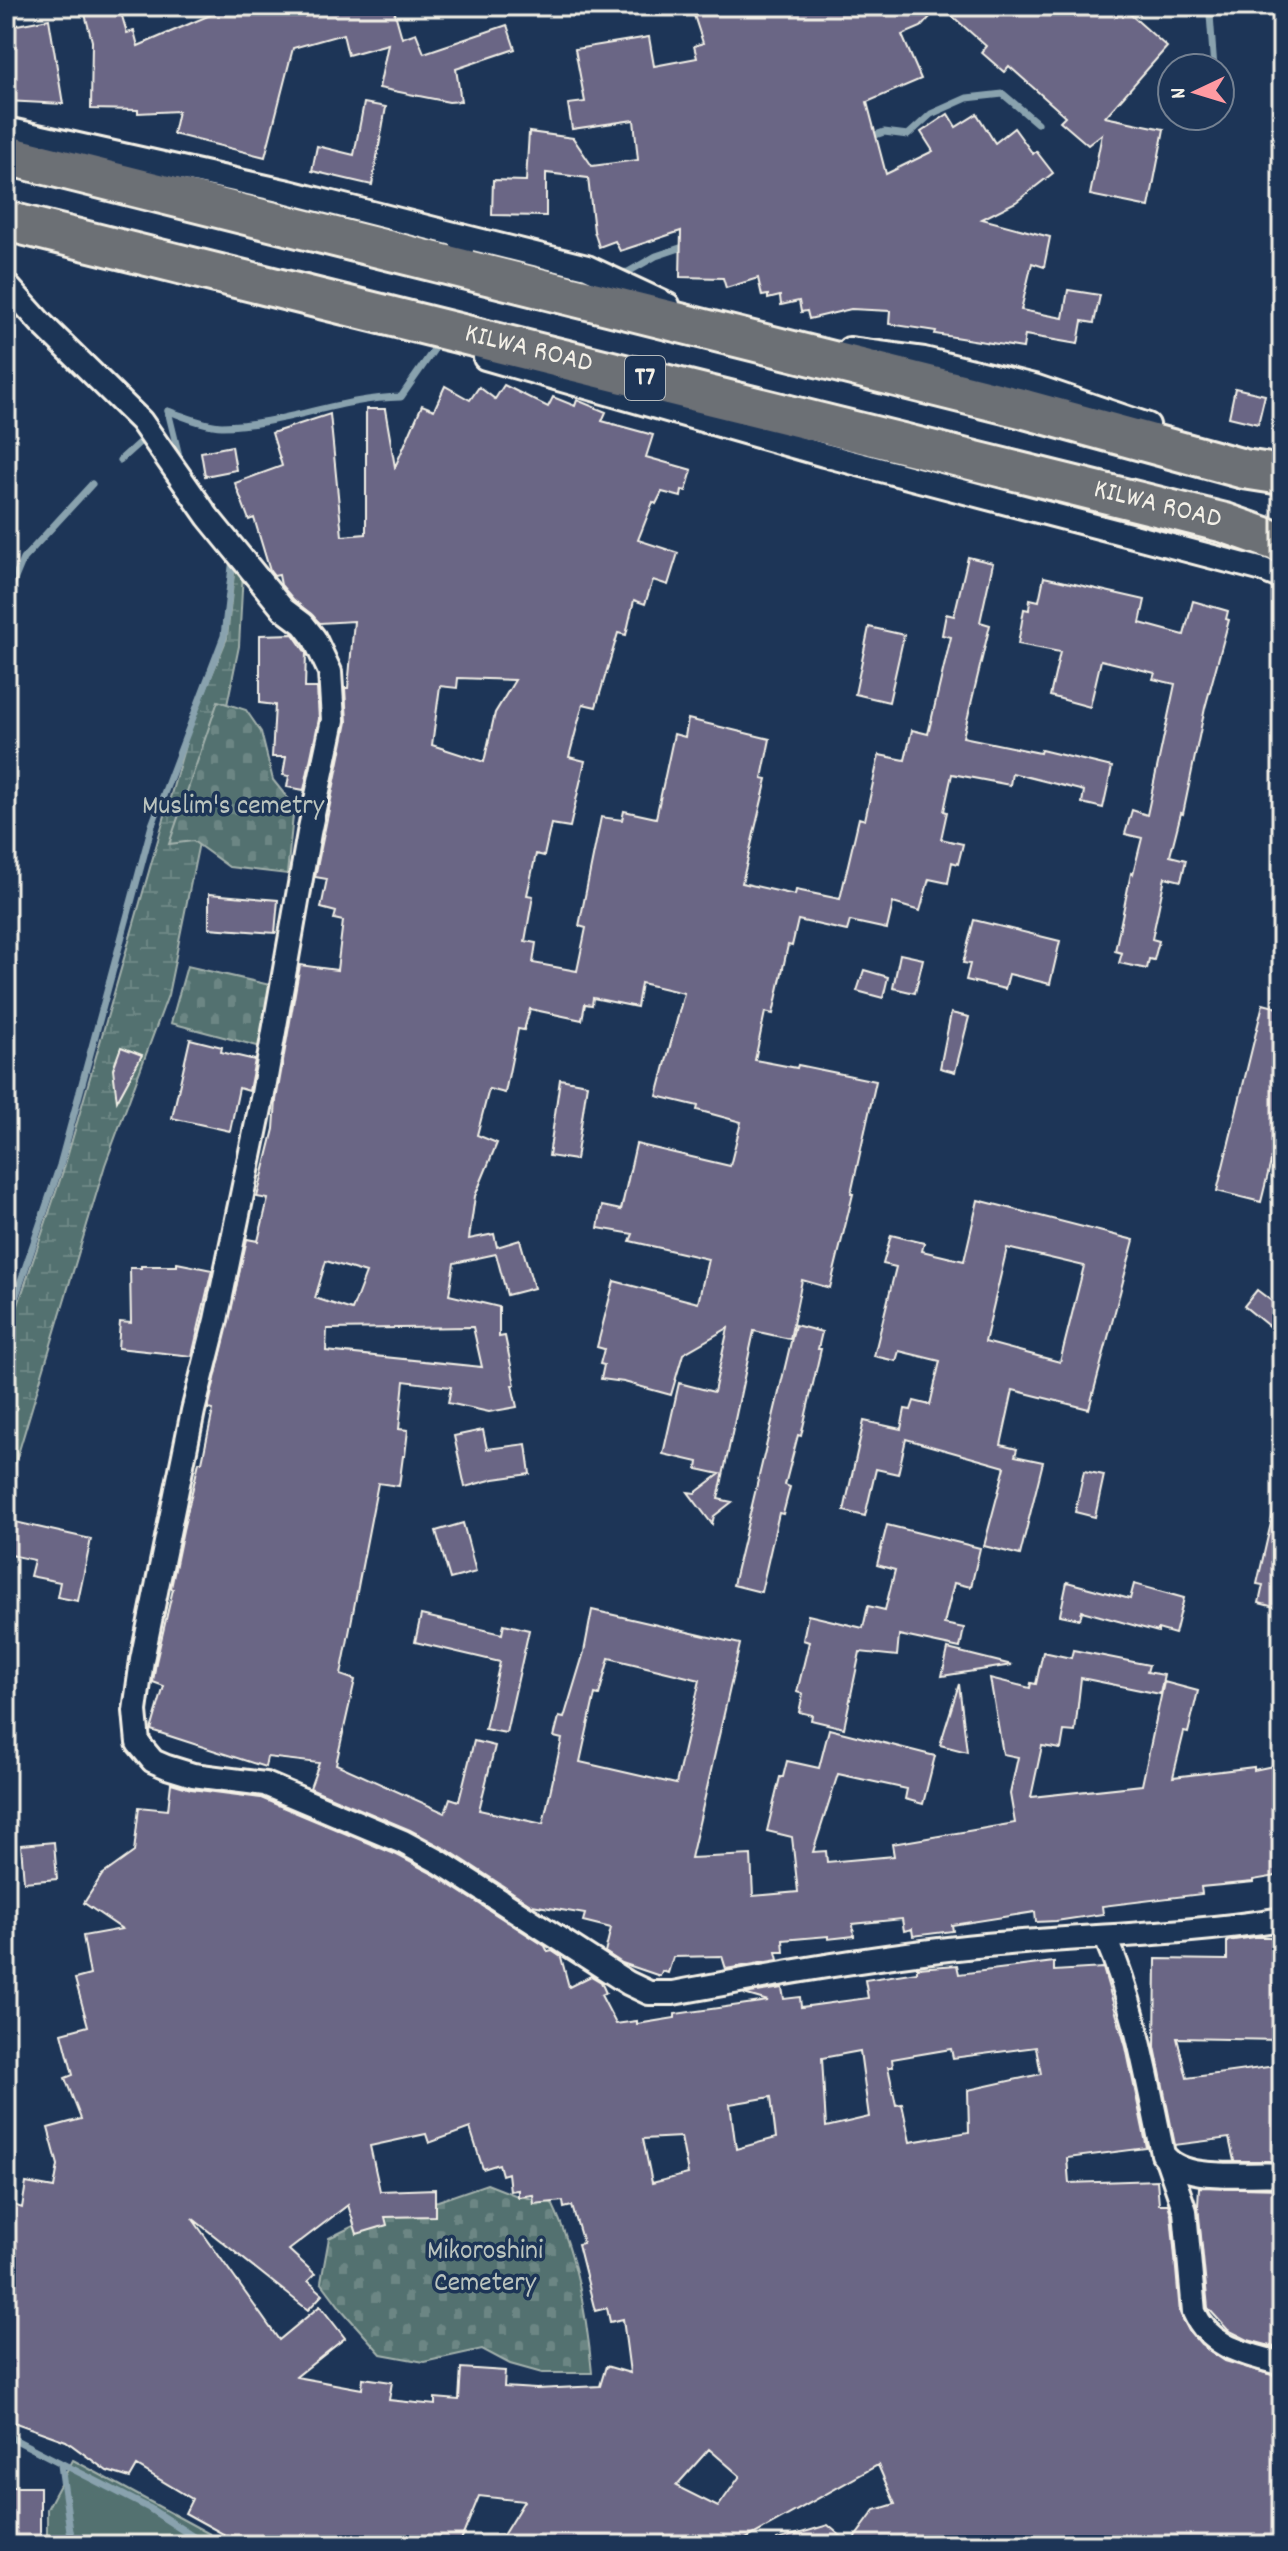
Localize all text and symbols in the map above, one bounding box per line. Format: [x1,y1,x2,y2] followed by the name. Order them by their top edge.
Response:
[1156,52,1236,132] north arrow
[1164,87,1195,100] text: N
[460,315,596,385] street label: KILWA ROAD
[625,356,665,400] road number: T7
[1089,471,1225,541] street label: KILWA ROAD
[142,788,325,828] park label: Muslim's cemetry
[427,2233,543,2305] park label: Mikoroshini Cemetery

